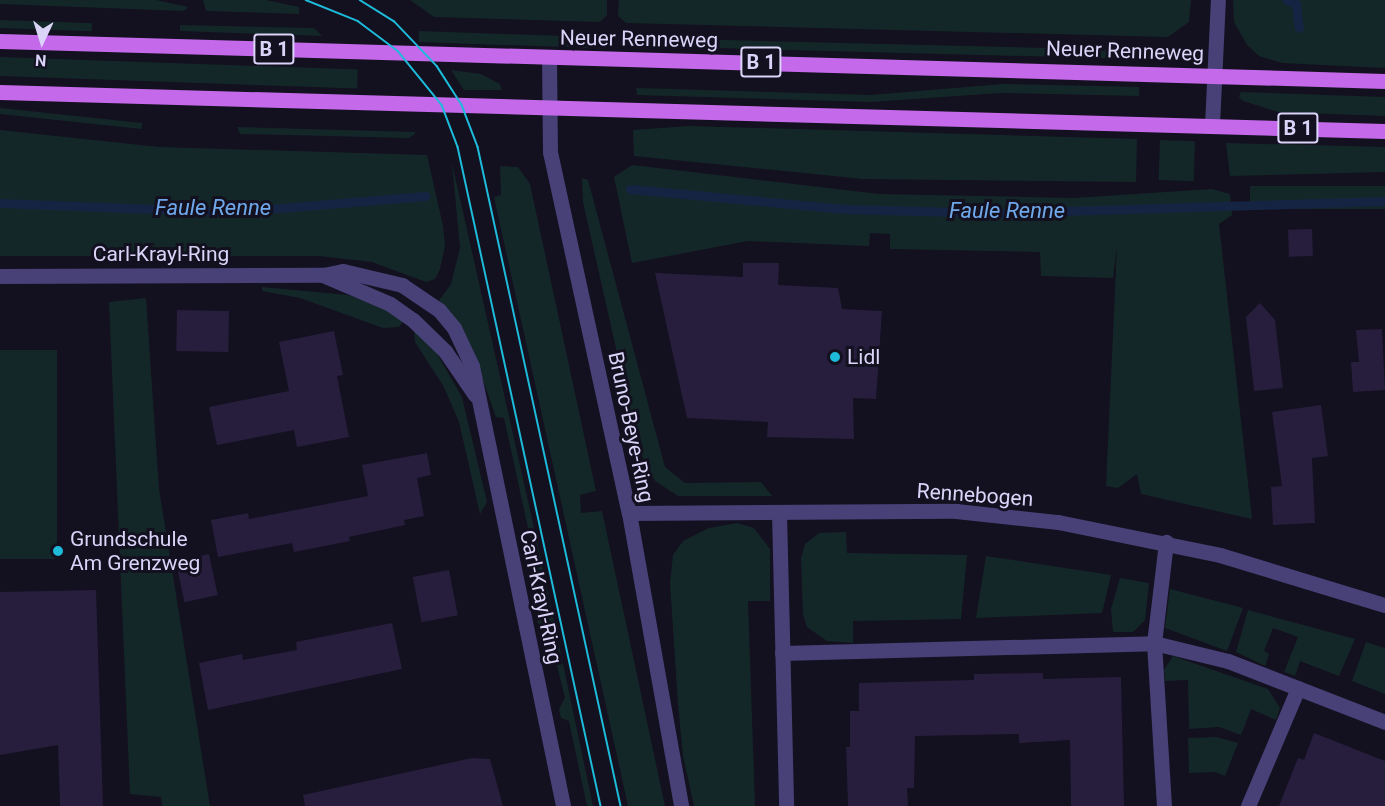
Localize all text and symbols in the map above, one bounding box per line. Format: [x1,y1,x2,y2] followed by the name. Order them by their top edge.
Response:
[12,12,72,72] north arrow
[560,25,718,53] street label: Neuer Renneweg
[253,32,295,66] road number: B 1
[1045,36,1205,66] street label: Neuer Renneweg
[740,45,782,79] road number: B 1
[34,51,47,70] text: N
[1277,111,1319,145] road number: B 1
[155,195,271,221] water label: Faule Renne
[949,198,1065,224] water label: Faule Renne
[93,241,229,267] street label: Carl-Krayl-Ring
[847,344,880,370] place label: Lidl
[603,349,659,505] street label: Bruno-Beye-Ring
[828,350,842,364] marker: Lidl
[916,478,1034,512] street label: Rennebogen
[70,526,200,576] place label: Grundschule Am Grenzweg
[514,528,568,666] street label: Carl-Krayl-Ring
[51,544,65,558] marker: Grundschule Am Grenzweg

